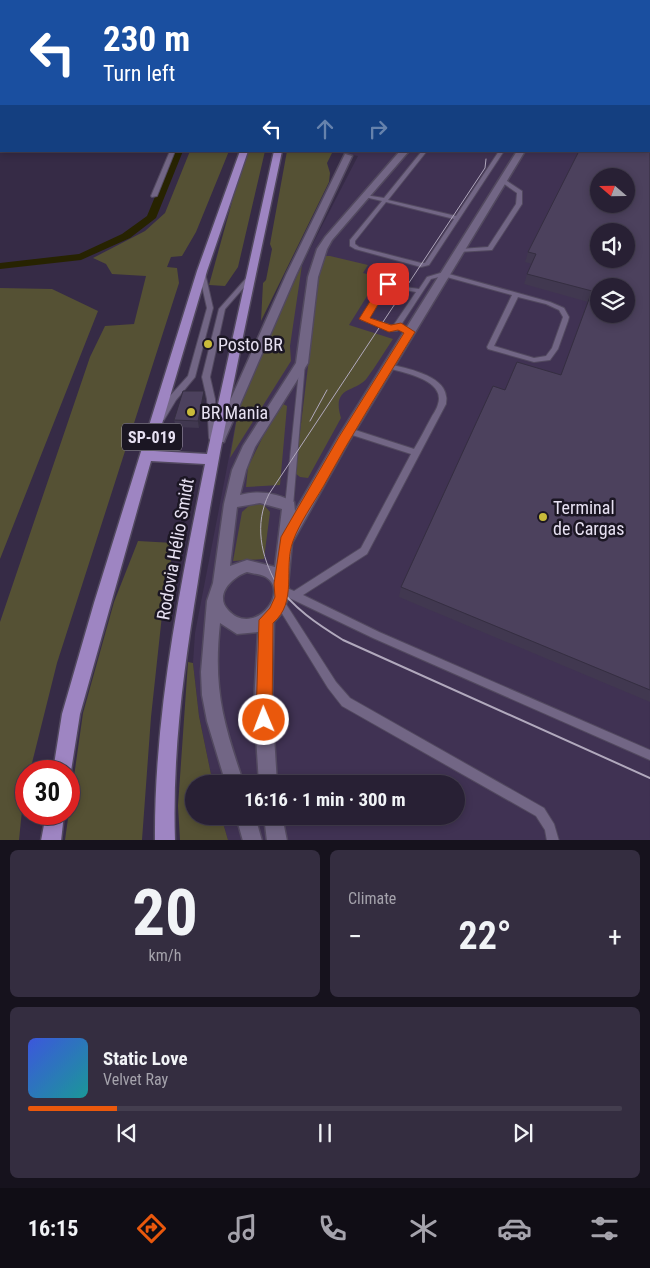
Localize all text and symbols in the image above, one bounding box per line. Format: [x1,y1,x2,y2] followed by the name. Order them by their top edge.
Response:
[103,19,190,60] text: 230 m
[20,20,85,85] icon: left
[103,61,175,86] text: Turn left
[258,115,286,143] icon: left
[311,115,339,143] icon: ahead
[364,115,392,143] icon: right
[590,168,635,212] north arrow
[590,168,635,323] map controls
[590,223,635,268] button: sound
[367,263,409,305] pin
[374,270,402,298] icon: arrive
[590,278,635,323] button: layers
[218,334,283,355] place label: Posto BR
[202,338,214,350] marker: Posto BR
[201,402,268,423] place label: BR Mania
[185,406,197,418] marker: BR Mania
[122,424,182,451] road number: SP-019
[152,477,198,621] street label: Rodovia Hélio Smidt
[553,497,624,539] place label: Terminal de Cargas
[537,511,549,523] marker: Terminal de Cargas
[237,693,289,745] position arrow
[15,760,80,825] speed limit sign: 30
[244,788,406,811] text: 16:16 · 1 min · 300 m
[132,875,198,951] text: 20
[348,889,396,908] text: Climate
[458,914,512,958] text: 22°
[348,920,362,953] text: −
[608,920,622,953] text: +
[149,946,181,965] text: km/h
[103,1047,188,1070] text: Static Love
[103,1070,168,1089] text: Velvet Ray
[113,1119,141,1147] icon: previous
[311,1119,339,1147] icon: pause
[509,1119,537,1147] icon: next
[134,1211,169,1246] icon: directions
[225,1211,260,1246] icon: music
[315,1211,350,1246] icon: phone
[406,1211,441,1246] icon: climate
[497,1211,532,1246] icon: car
[587,1211,622,1246] icon: filters
[28,1216,78,1241] text: 16:15

